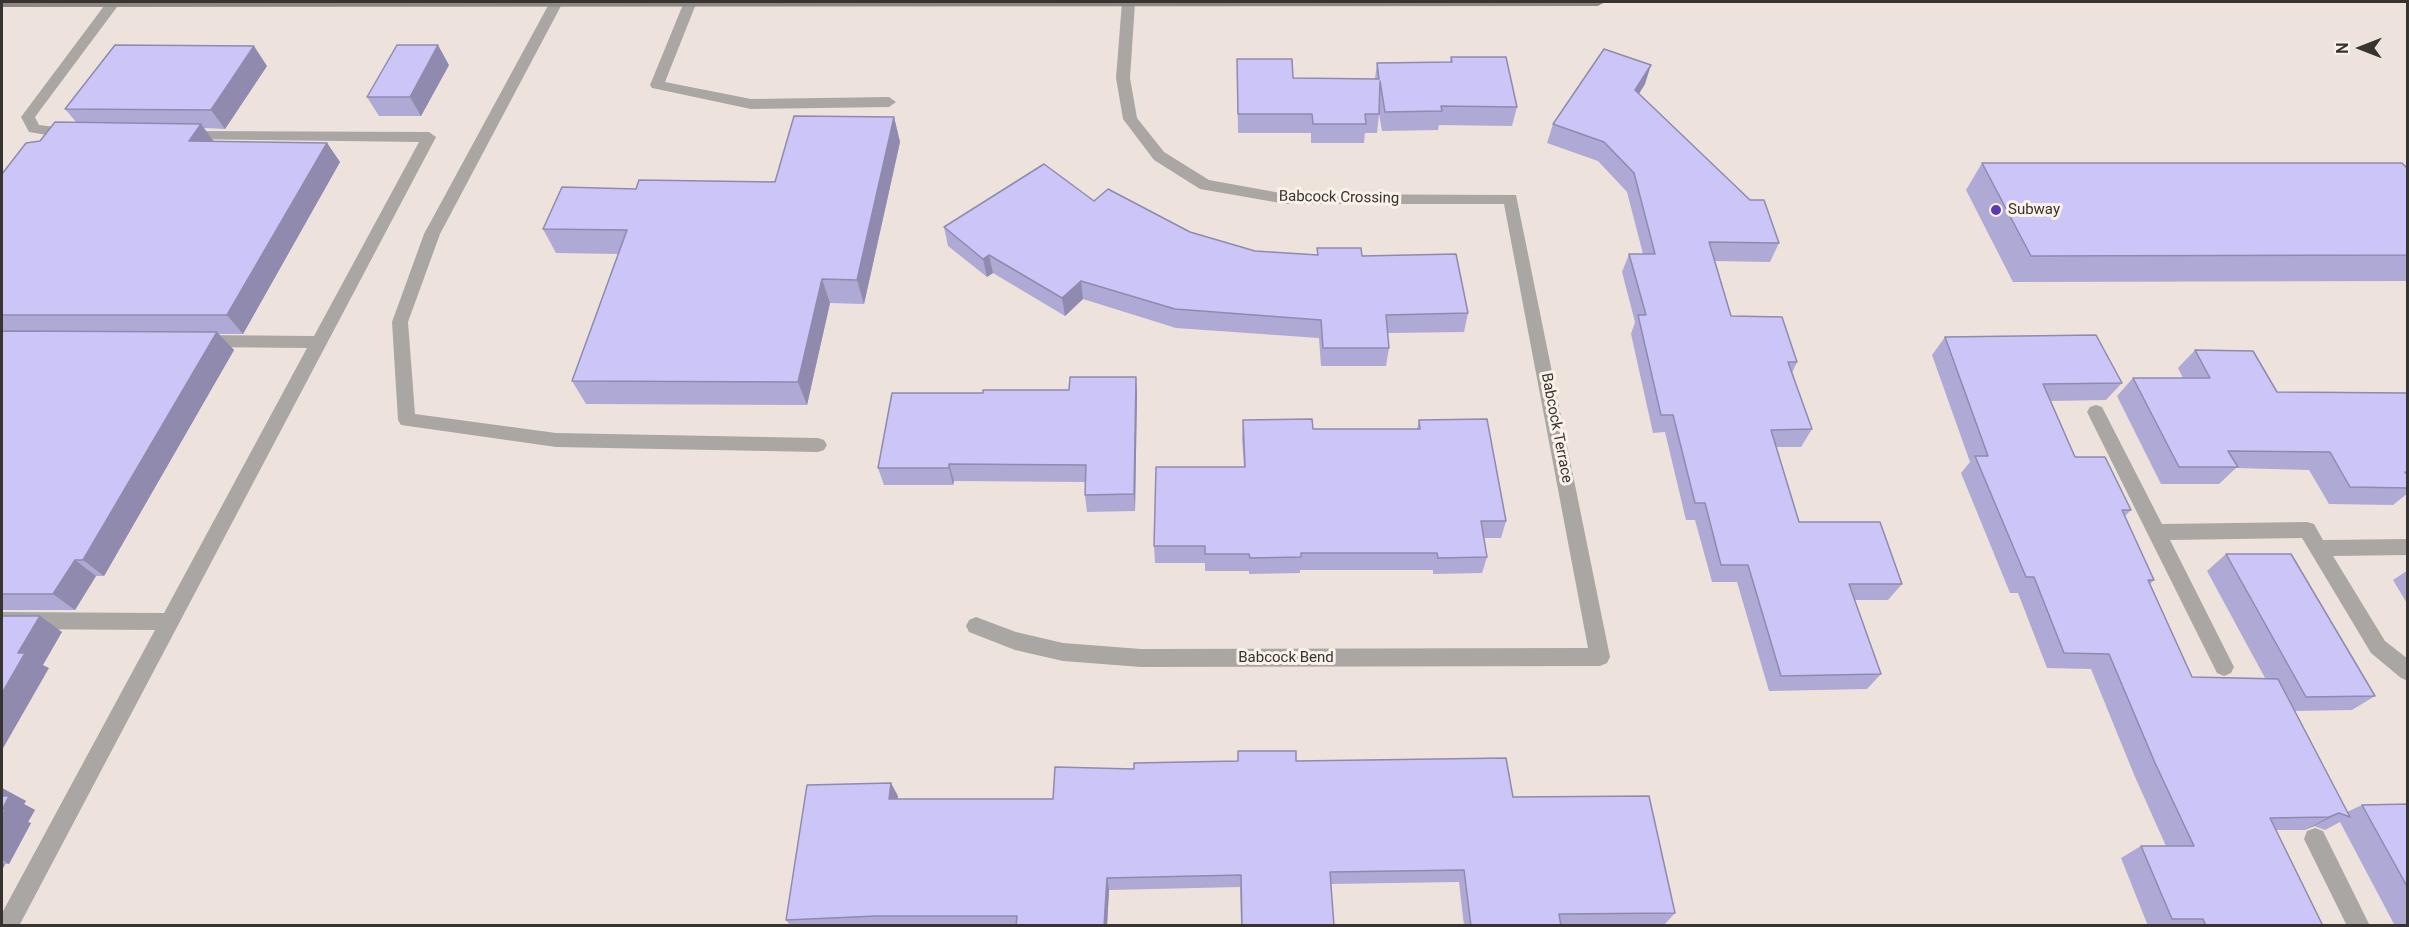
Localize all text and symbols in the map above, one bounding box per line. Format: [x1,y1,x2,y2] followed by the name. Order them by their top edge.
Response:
[2331,18,2391,78] north arrow
[2333,42,2352,54] text: N
[1279,188,1399,208] street label: Babcock Crossing
[2008,201,2060,219] place label: Subway
[1989,203,2003,217] marker: Subway
[1537,372,1575,484] street label: Babcock Terrace
[1238,649,1334,667] street label: Babcock Bend

